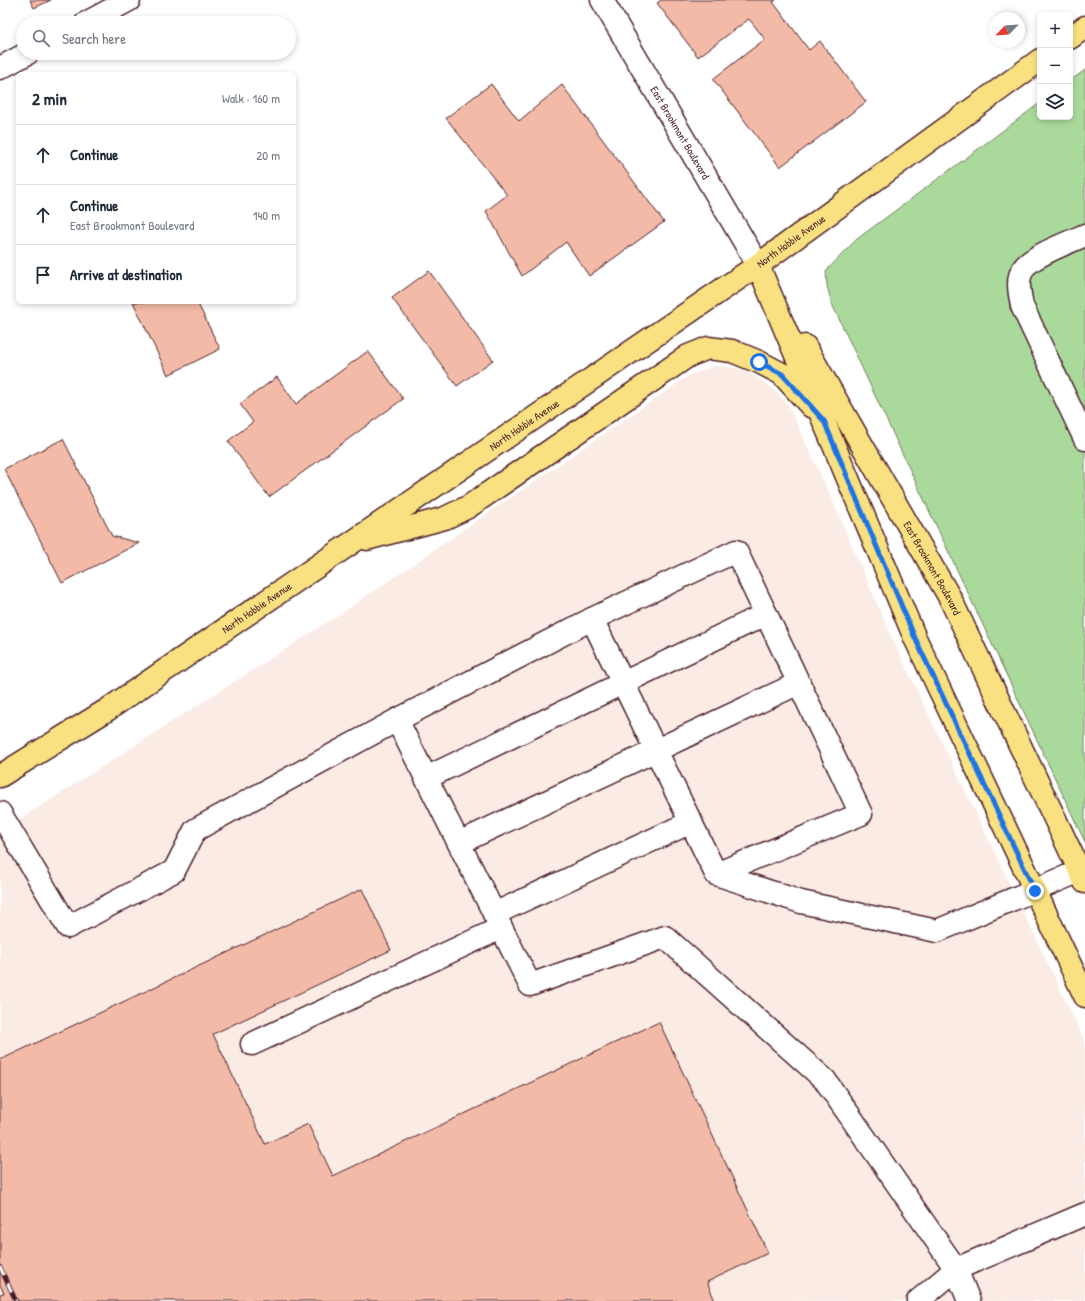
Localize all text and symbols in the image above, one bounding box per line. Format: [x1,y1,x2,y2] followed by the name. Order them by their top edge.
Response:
[989,12,1025,48] north arrow
[1037,12,1073,120] map controls
[1037,12,1073,48] button: +
[16,16,296,60] search box
[30,27,52,49] icon: search
[62,28,126,49] text: Search here
[1037,48,1073,84] button: −
[647,84,713,182] street label: East Brookmont Boulevard
[1037,84,1073,120] button: layers
[32,87,67,110] text: 2 min
[222,89,280,107] text: Walk · 160 m
[32,144,54,166] icon: ahead
[70,144,118,165] text: Continue
[256,146,280,164] text: 20 m
[70,195,118,216] text: Continue
[32,204,54,226] icon: ahead
[253,206,280,224] text: 140 m
[754,211,829,271] street label: North Hobbie Avenue
[70,216,194,234] text: East Brookmont Boulevard
[32,264,54,286] icon: arrive
[70,264,182,285] text: Arrive at destination
[750,353,768,371] route start
[487,396,562,454] street label: North Hobbie Avenue
[900,519,964,618] street label: East Brookmont Boulevard
[219,579,295,636] street label: North Hobbie Avenue
[1026,882,1044,900] route end

